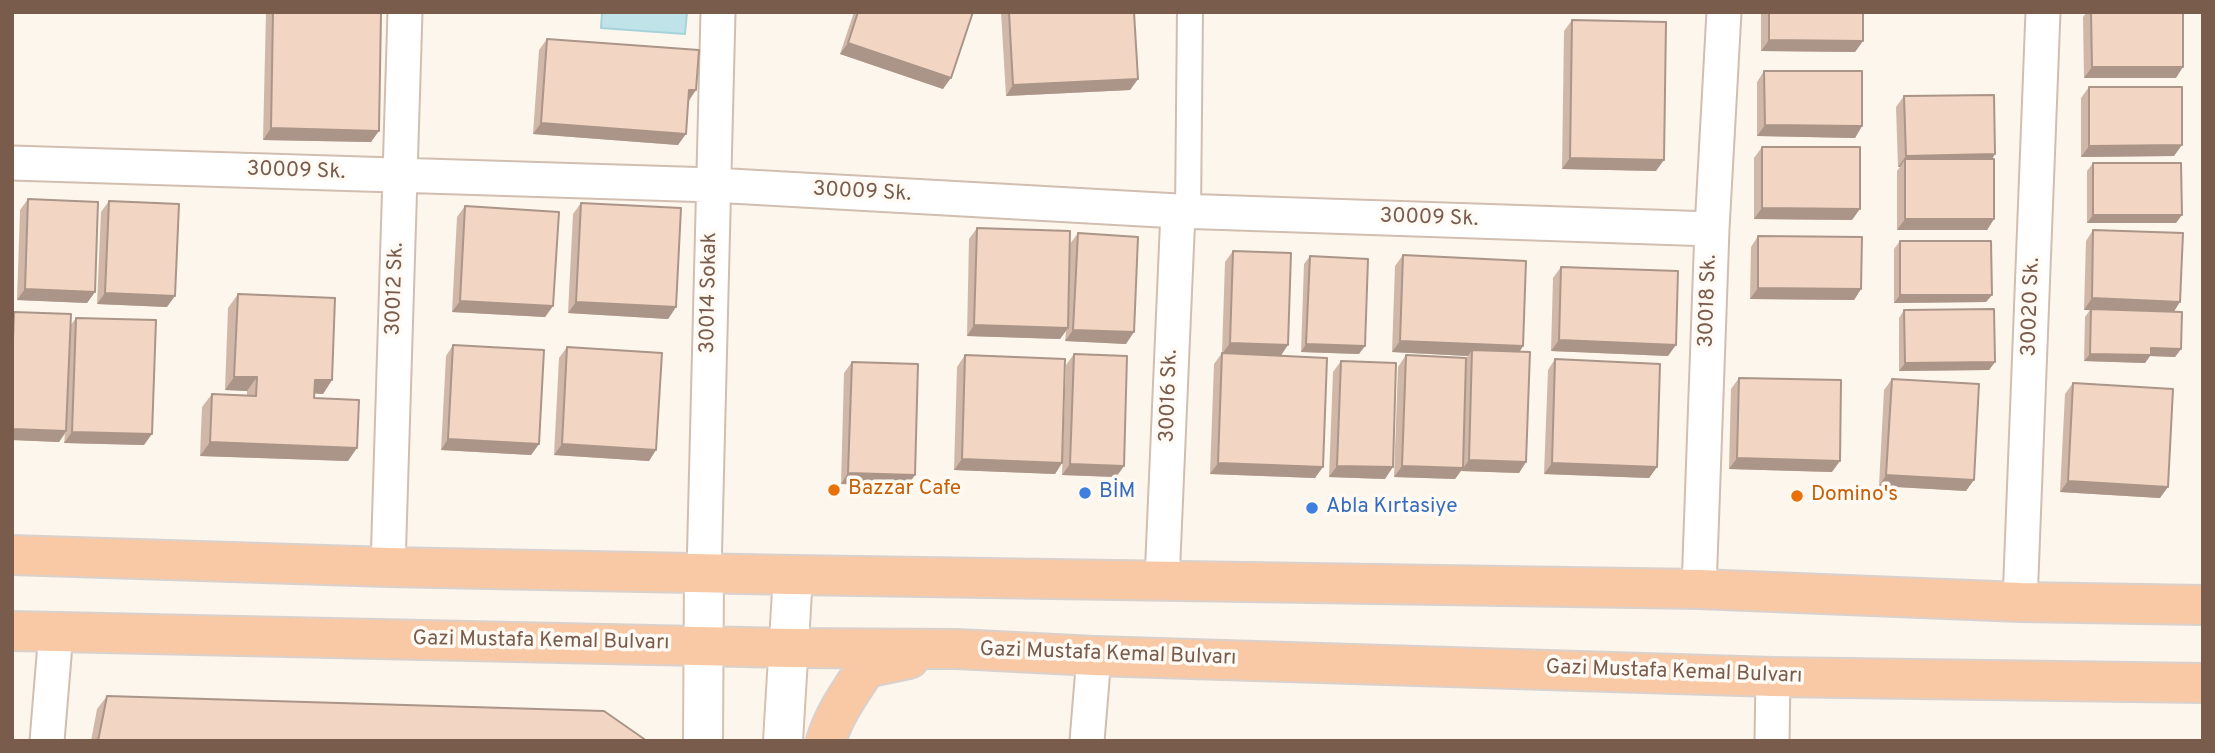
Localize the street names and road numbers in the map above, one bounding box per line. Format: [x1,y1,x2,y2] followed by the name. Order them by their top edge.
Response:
[246,158,346,186] street label: 30009 Sk.
[812,178,912,208] street label: 30009 Sk.
[1379,205,1479,233] street label: 30009 Sk.
[696,232,724,354] street label: 30014 Sokak
[382,242,410,336] street label: 30012 Sk.
[1695,254,1723,348] street label: 30018 Sk.
[2018,257,2046,357] street label: 30020 Sk.
[1156,349,1184,443] street label: 30016 Sk.
[412,627,670,657] street label: Gazi Mustafa Kemal Bulvarı
[979,638,1237,672] street label: Gazi Mustafa Kemal Bulvarı
[1545,656,1803,690] street label: Gazi Mustafa Kemal Bulvarı

